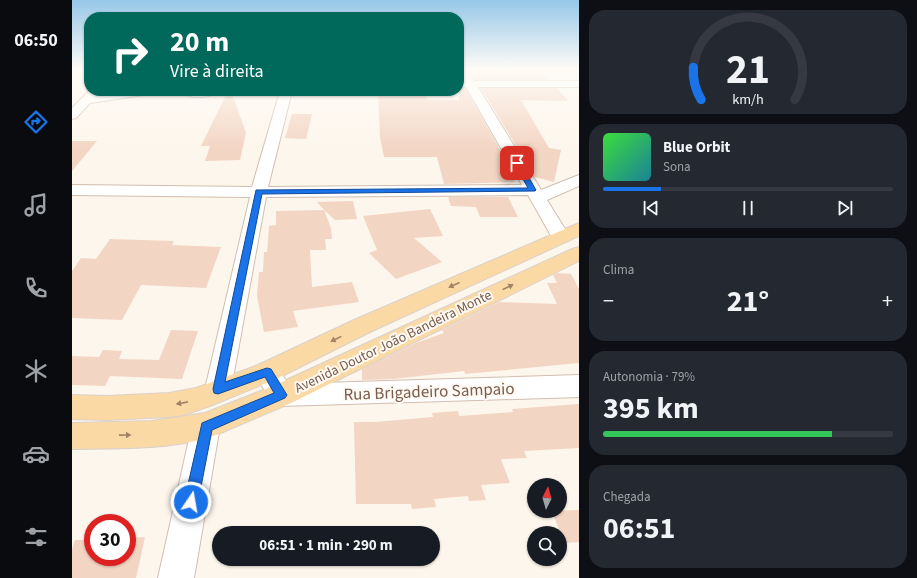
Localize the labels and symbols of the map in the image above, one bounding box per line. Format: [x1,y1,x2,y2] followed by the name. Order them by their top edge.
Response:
[500,146,534,180] pin
[448,282,459,288] one-way arrow
[503,284,514,290] one-way arrow
[291,285,495,398] street label: Avenida Doutor João Bandeira Monte
[330,336,341,342] one-way arrow
[343,377,515,407] street label: Rua Brigadeiro Sampaio
[176,400,188,406] one-way arrow
[119,432,132,438] one-way arrow
[527,478,567,518] north arrow
[170,481,212,523] position arrow
[84,514,136,566] speed limit sign: 30

